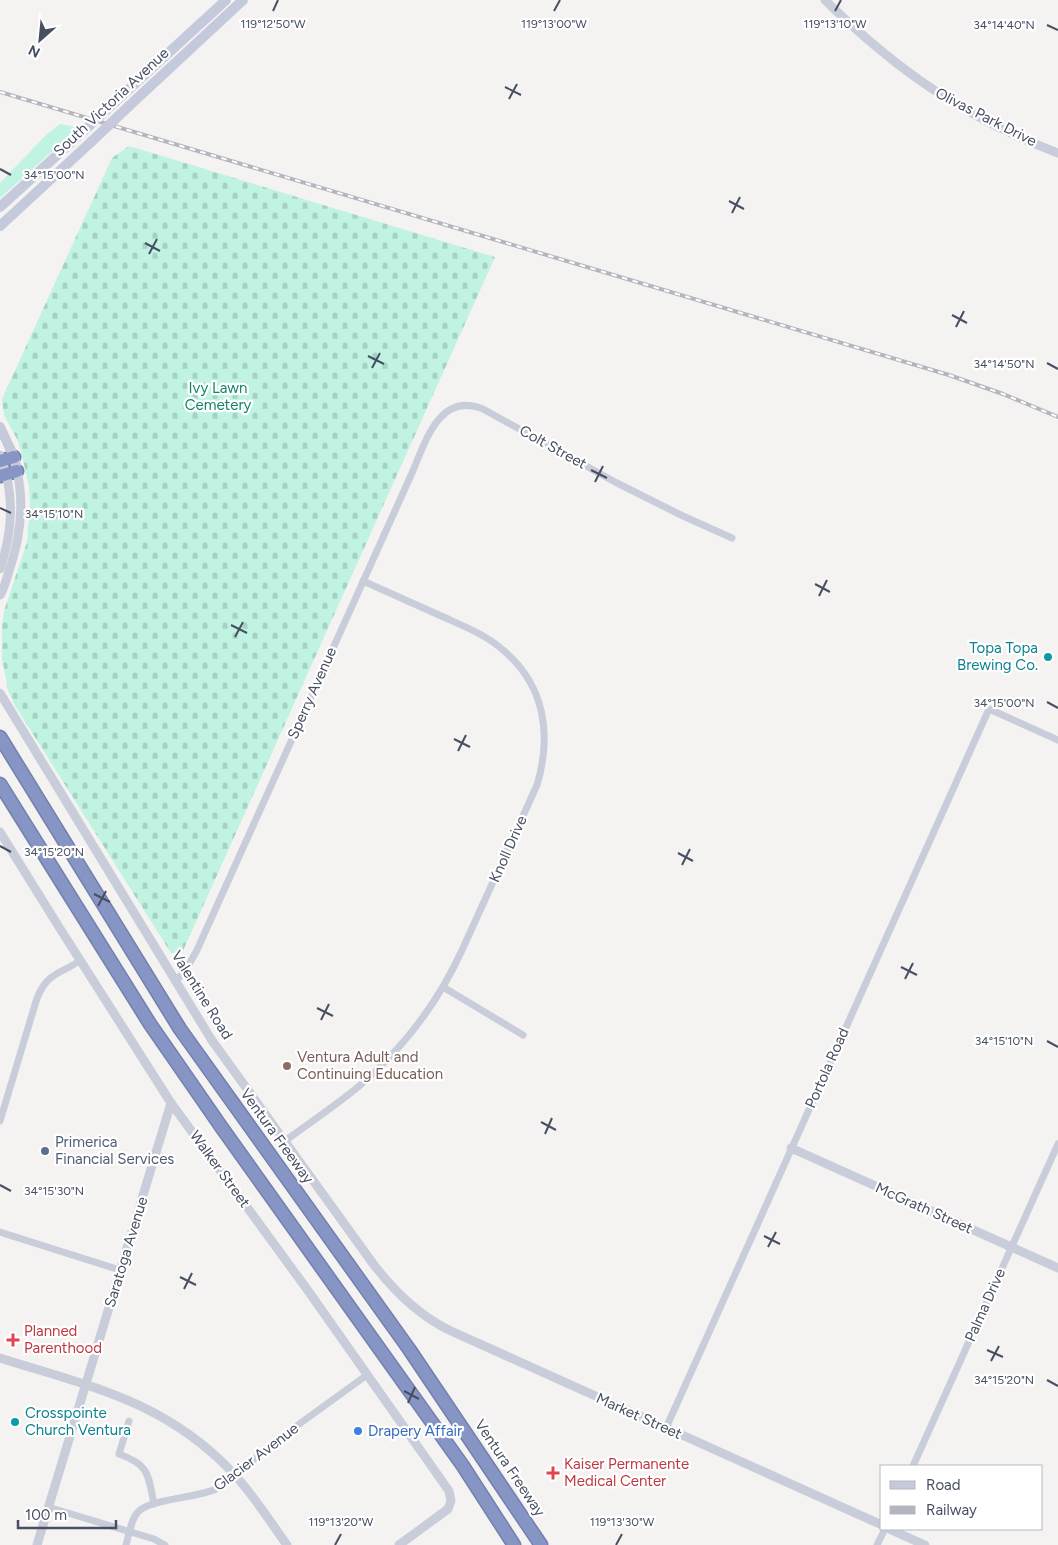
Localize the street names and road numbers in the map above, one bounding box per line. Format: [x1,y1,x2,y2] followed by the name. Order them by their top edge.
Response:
[50,44,172,160] street label: South Victoria Avenue
[932,84,1040,150] street label: Olivas Park Drive
[516,421,590,473] street label: Colt Street
[284,644,340,742] street label: Sperry Avenue
[485,813,531,885] street label: Knoll Drive
[168,947,236,1043] street label: Valentine Road
[801,1025,853,1111] street label: Portola Road
[236,1085,318,1187] street label: Ventura Freeway
[186,1127,254,1211] street label: Walker Street
[873,1178,976,1238] street label: McGrath Street
[101,1194,151,1310] street label: Saratoga Avenue
[961,1266,1009,1344] street label: Palma Drive
[593,1389,685,1443] street label: Market Street
[471,1416,549,1520] street label: Ventura Freeway
[210,1419,302,1495] street label: Glacier Avenue

